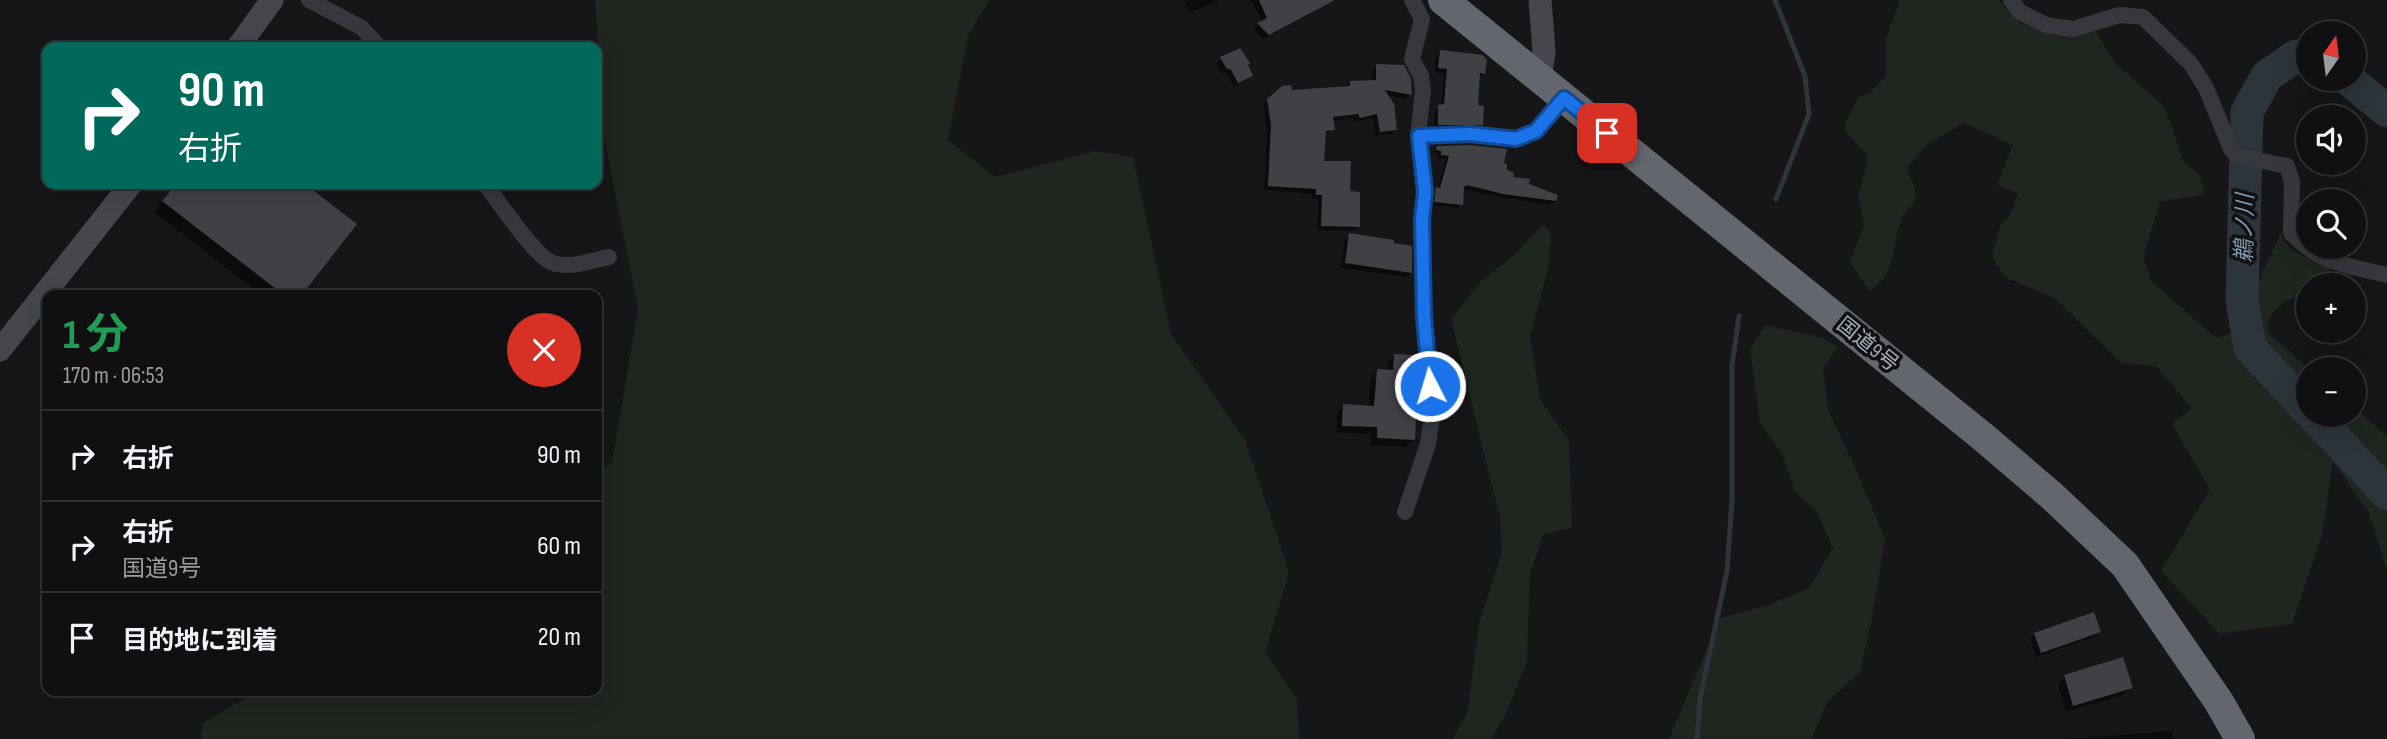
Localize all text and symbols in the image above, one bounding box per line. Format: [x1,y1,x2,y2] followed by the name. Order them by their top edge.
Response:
[2296,21,2366,91] north arrow
[2296,21,2366,427] map controls
[178,62,265,121] text: 90 m
[63,70,154,161] icon: right
[1577,103,1637,163] pin
[2296,105,2366,175] button: sound
[1588,114,1626,152] icon: arrive
[178,130,242,169] text: 右折
[2296,189,2366,259] button: search
[2230,190,2260,263] water label: 鵜ノ川
[2296,273,2366,343] button: +
[63,310,128,361] text: 1 分
[1832,312,1904,377] street label: 国道9号
[507,313,581,387] button: close
[1393,349,1467,423] position arrow
[2296,357,2366,427] button: −
[63,362,164,390] text: 170 m · 06:53
[63,437,101,475] icon: right
[537,440,581,471] text: 90 m
[122,444,174,475] text: 右折
[122,518,174,549] text: 右折
[63,528,101,566] icon: right
[537,531,581,562] text: 60 m
[122,555,201,583] text: 国道9号
[63,619,101,657] icon: arrive
[538,622,581,653] text: 20 m
[122,626,278,657] text: 目的地に到着

